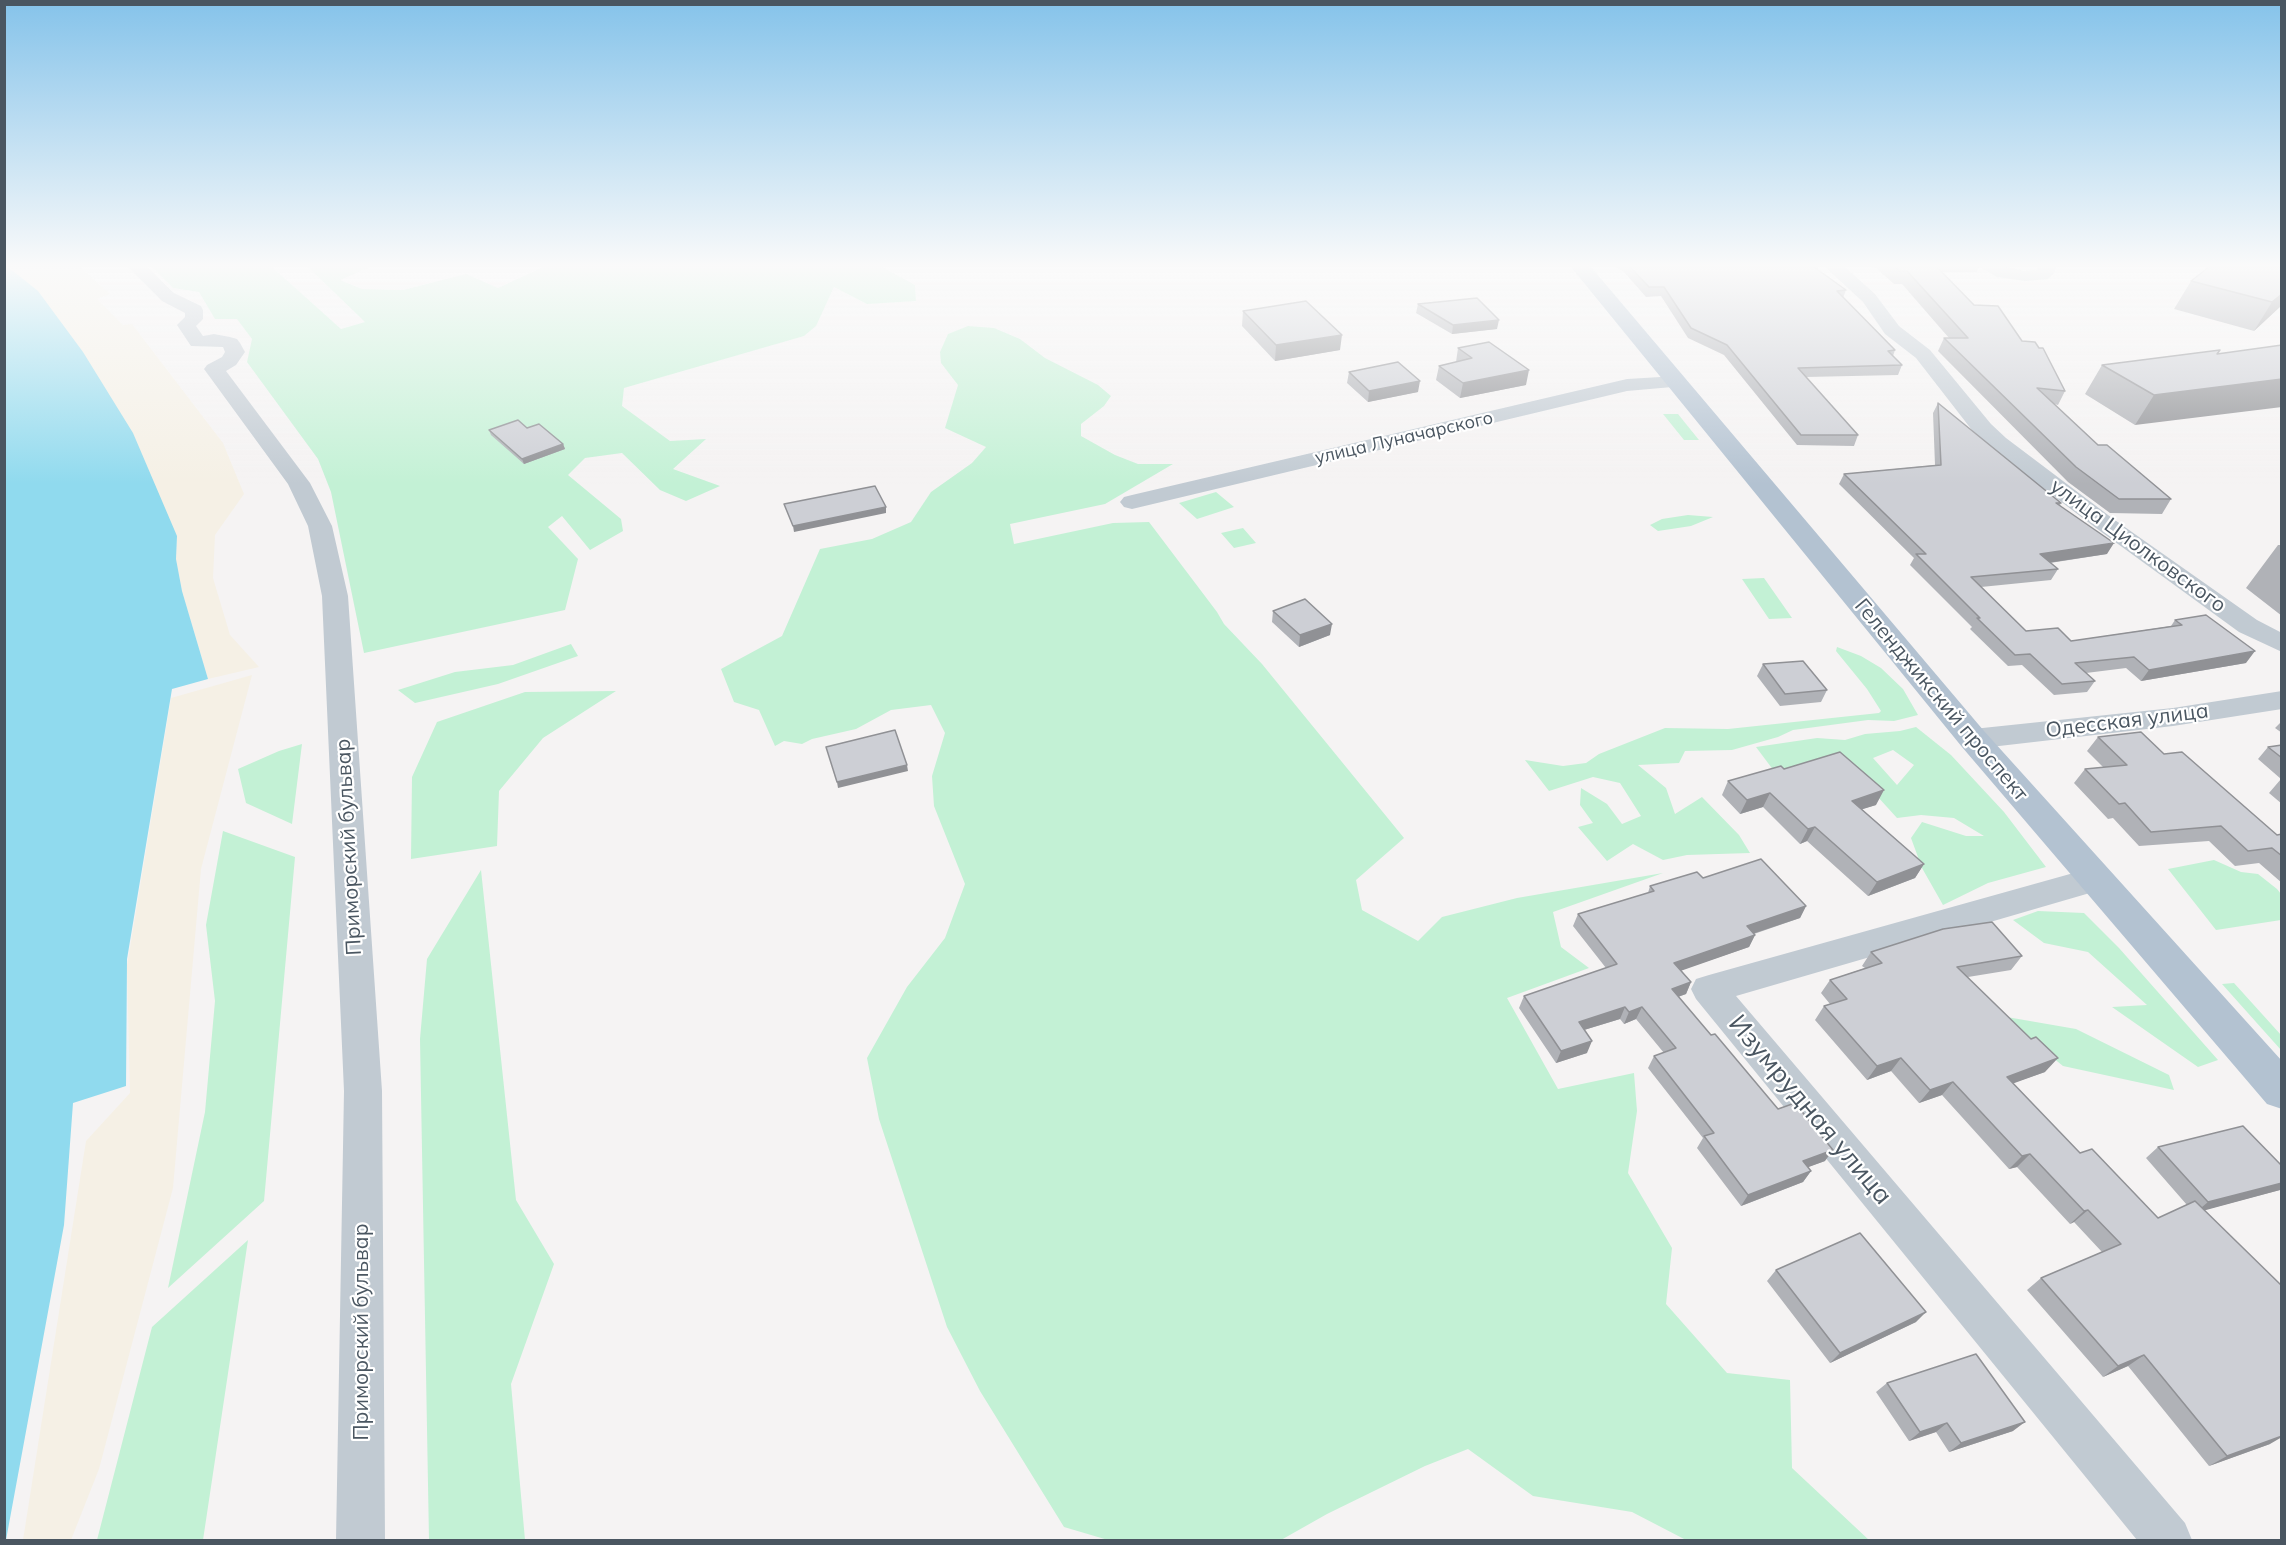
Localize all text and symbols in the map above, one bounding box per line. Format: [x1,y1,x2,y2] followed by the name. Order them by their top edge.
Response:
[1313,407,1495,469] street label: улица Луначарского
[2045,474,2231,618] street label: улица Циолковского
[1849,594,2033,806] street label: Геленджикский проспект
[2044,699,2210,743] street label: Одесская улица
[331,738,367,956] street label: Приморский бульвар
[1722,1009,1898,1211] street label: Изумрудная улица
[349,1224,375,1440] street label: Приморский бульвар

